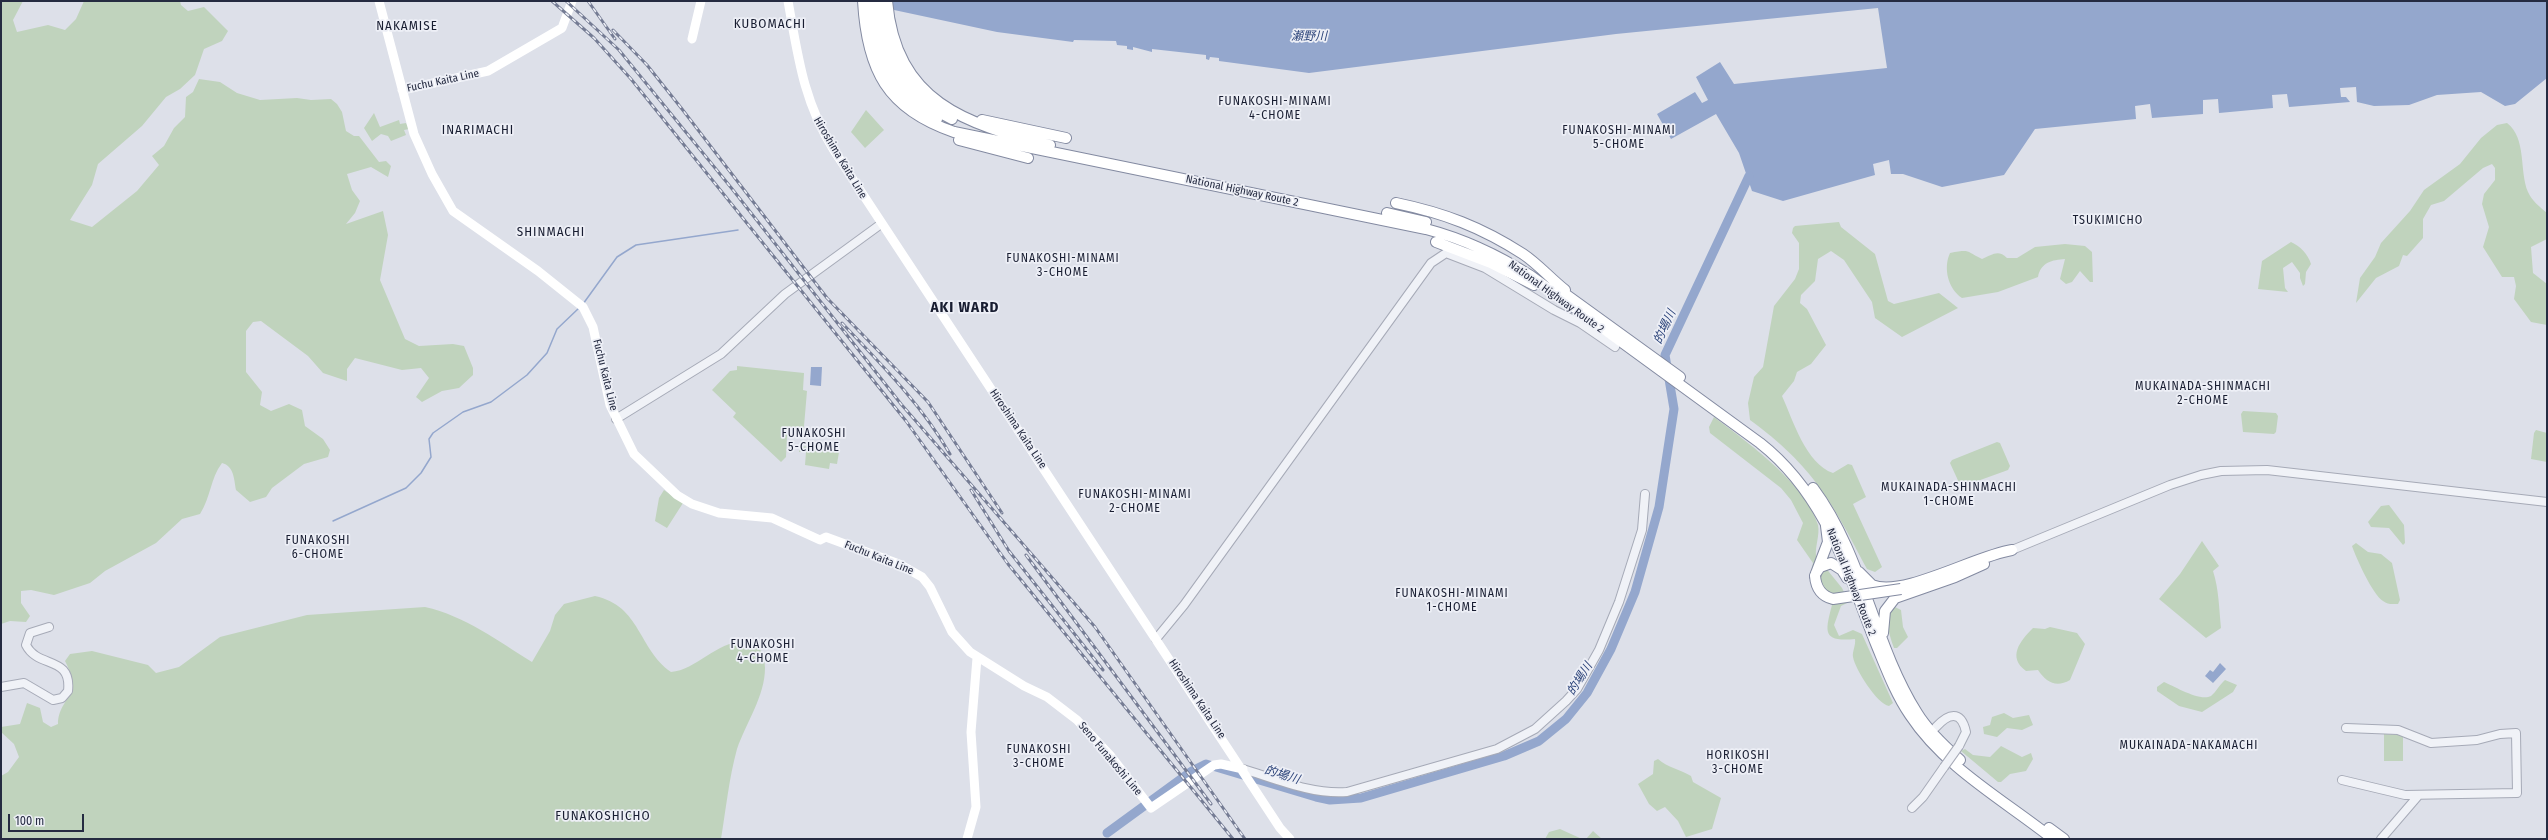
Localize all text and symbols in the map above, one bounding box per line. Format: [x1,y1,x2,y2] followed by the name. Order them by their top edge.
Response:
[734,16,806,32] district label: KUBOMACHI
[376,18,438,34] district label: NAKAMISE
[1291,30,1327,44] water label: 瀬野川
[406,67,480,95] street label: Fuchu Kaita Line
[1218,95,1332,123] district label: FUNAKOSHI-MINAMI 4-CHOME
[810,115,870,201] street label: Hiroshima Kaita Line
[442,122,514,138] district label: INARIMACHI
[1562,124,1676,152] district label: FUNAKOSHI-MINAMI 5-CHOME
[1185,173,1299,209] street label: National Highway Route 2
[2073,214,2143,228] district label: TSUKIMICHO
[517,224,585,240] district label: SHINMACHI
[1006,252,1120,280] district label: FUNAKOSHI-MINAMI 3-CHOME
[1506,258,1606,336] street label: National Highway Route 2
[930,299,1000,317] district label: AKI WARD
[1651,308,1679,346] water label: 的場川
[590,338,620,412] street label: Fuchu Kaita Line
[2135,380,2271,408] district label: MUKAINADA-SHINMACHI 2-CHOME
[987,387,1049,471] street label: Hiroshima Kaita Line
[782,427,846,455] district label: FUNAKOSHI 5-CHOME
[1881,481,2017,509] district label: MUKAINADA-SHINMACHI 1-CHOME
[1078,488,1192,516] district label: FUNAKOSHI-MINAMI 2-CHOME
[1823,526,1879,638] street label: National Highway Route 2
[286,534,350,562] district label: FUNAKOSHI 6-CHOME
[843,538,915,578] street label: Fuchu Kaita Line
[1395,587,1509,615] district label: FUNAKOSHI-MINAMI 1-CHOME
[731,638,795,666] district label: FUNAKOSHI 4-CHOME
[1166,657,1228,741] street label: Hiroshima Kaita Line
[1564,660,1596,698] water label: 的場川
[1075,720,1145,798] street label: Seno Funakoshi Line
[2120,739,2258,753] district label: MUKAINADA-NAKAMACHI
[1007,743,1071,771] district label: FUNAKOSHI 3-CHOME
[1706,749,1770,777] district label: HORIKOSHI 3-CHOME
[1263,763,1301,787] water label: 的場川
[10,806,86,832] scale bar
[555,808,651,824] district label: FUNAKOSHICHO
[15,814,44,828] text: 100 m

